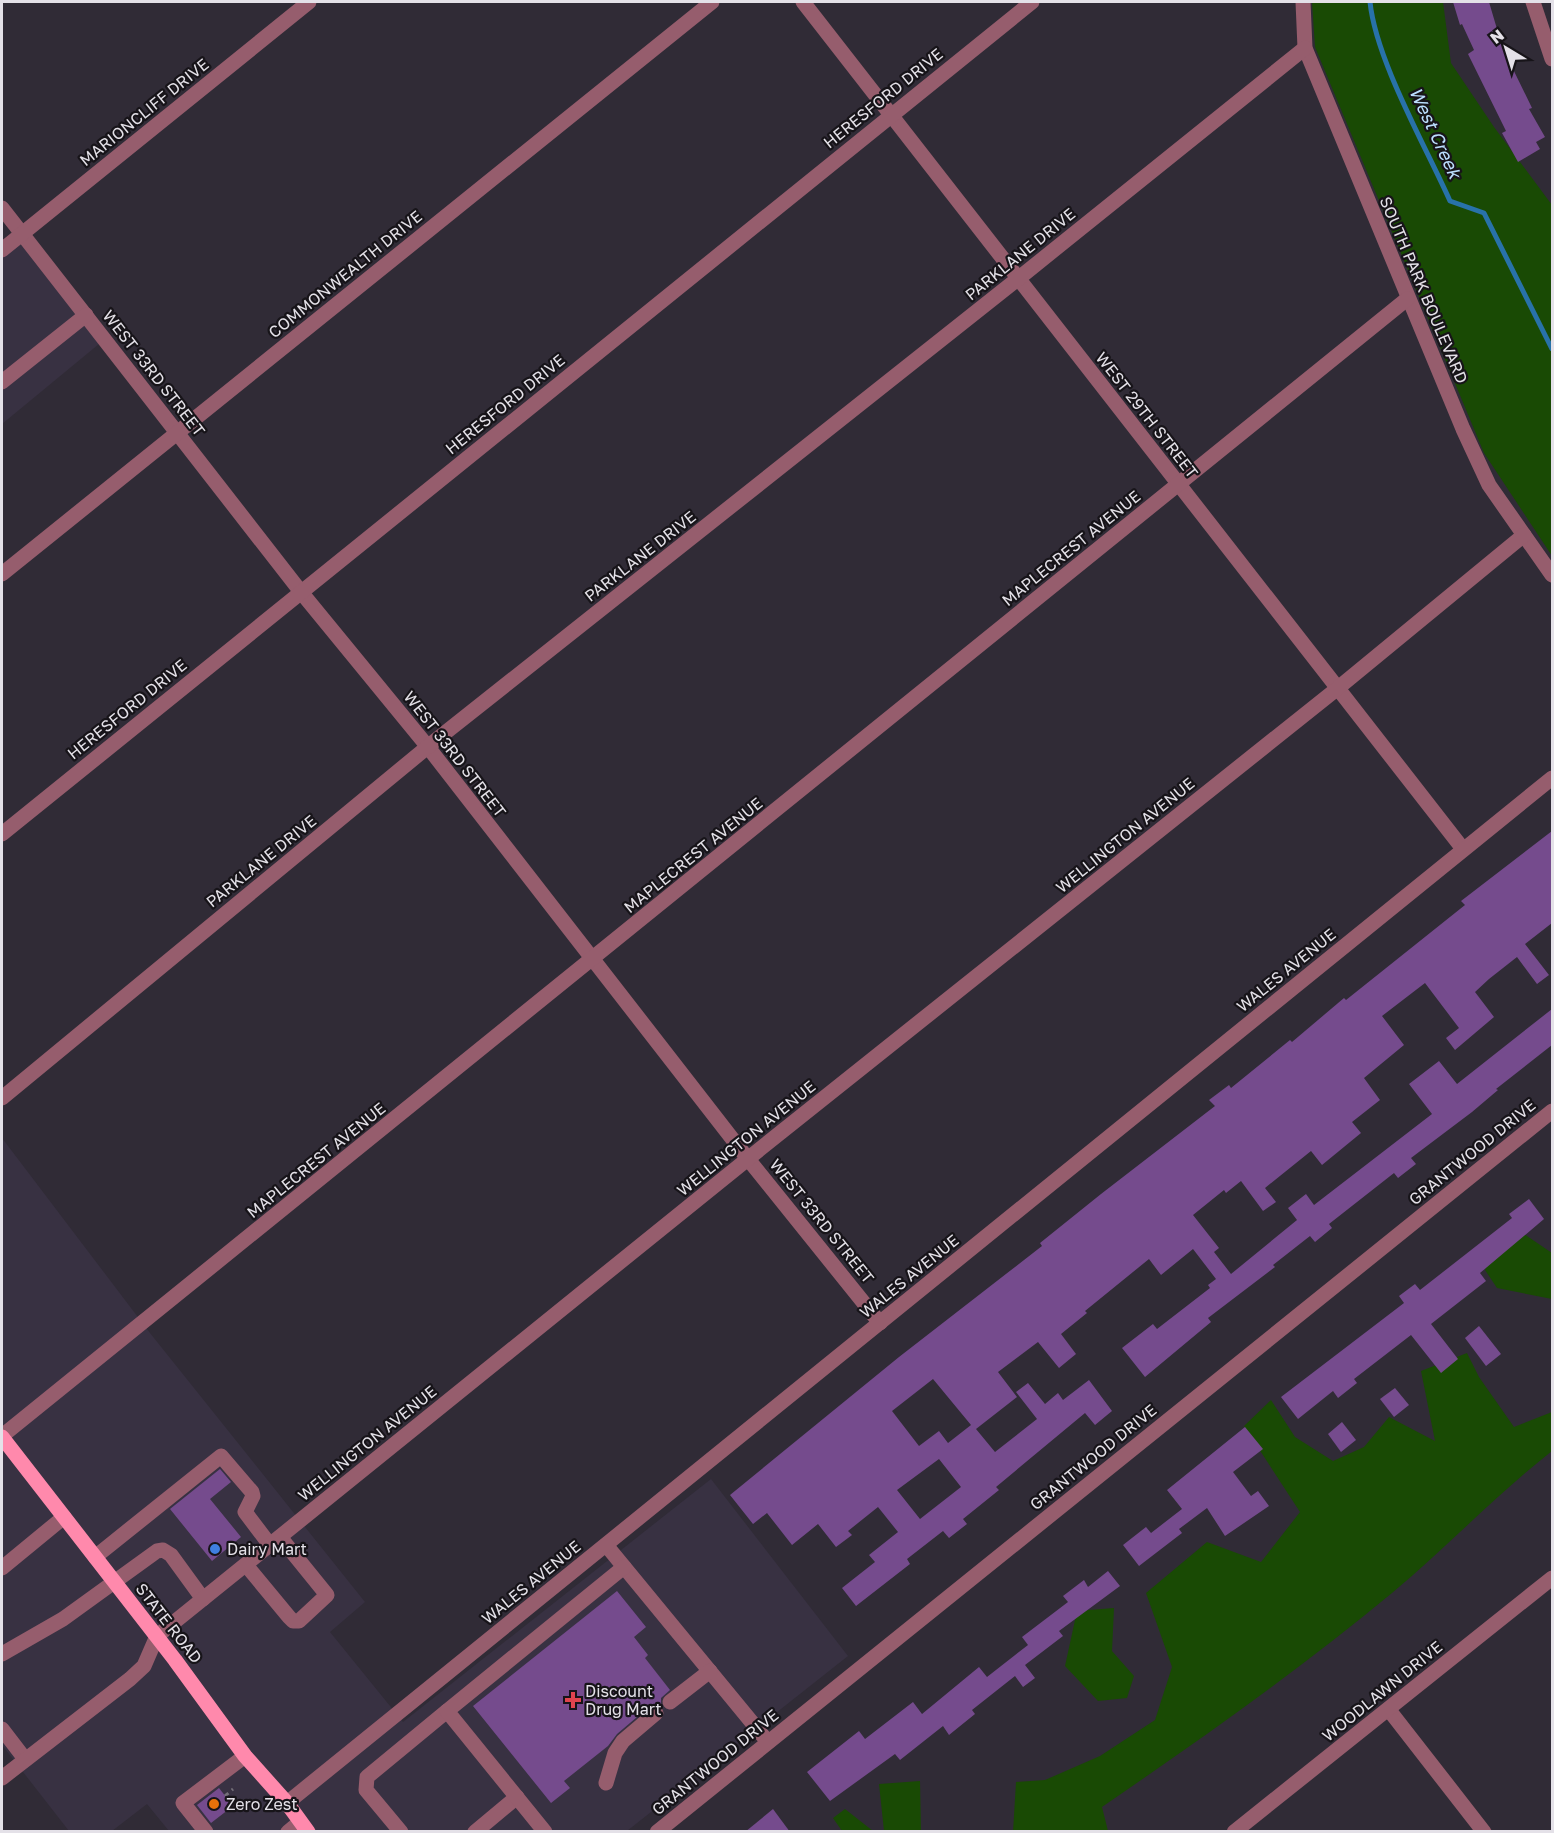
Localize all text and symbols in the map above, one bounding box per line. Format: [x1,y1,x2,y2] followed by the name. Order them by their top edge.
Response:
[1476,18,1536,78] north arrow
[1486,25,1508,48] text: N
[819,44,947,152] street label: HERESFORD DRIVE
[76,54,212,170] street label: MARIONCLIFF DRIVE
[1405,83,1467,183] water label: West Creek
[1376,194,1472,386] street label: SOUTH PARK BOULEVARD
[961,204,1079,304] street label: PARKLANE DRIVE
[264,206,426,342] street label: COMMONWEALTH DRIVE
[99,306,209,440] street label: WEST 33RD STREET
[1092,348,1203,482] street label: WEST 29TH STREET
[441,350,569,458] street label: HERESFORD DRIVE
[998,486,1144,610] street label: MAPLECREST AVENUE
[580,506,700,606] street label: PARKLANE DRIVE
[63,655,191,763] street label: HERESFORD DRIVE
[400,687,510,821] street label: WEST 33RD STREET
[1052,773,1198,897] street label: WELLINGTON AVENUE
[620,793,766,917] street label: MAPLECREST AVENUE
[202,811,320,911] street label: PARKLANE DRIVE
[1232,924,1340,1016] street label: WALES AVENUE
[673,1076,819,1200] street label: WELLINGTON AVENUE
[1405,1095,1539,1209] street label: GRANTWOOD DRIVE
[243,1098,389,1222] street label: MAPLECREST AVENUE
[766,1155,878,1287] street label: WEST 33RD STREET
[855,1230,963,1322] street label: WALES AVENUE
[294,1381,440,1505] street label: WELLINGTON AVENUE
[1026,1400,1160,1514] street label: GRANTWOOD DRIVE
[477,1536,585,1628] street label: WALES AVENUE
[227,1539,307,1559] place label: Dairy Mart
[208,1542,222,1556] marker: Dairy Mart
[132,1579,206,1667] street label: STATE ROAD
[1318,1636,1446,1746] street label: WOODLAWN DRIVE
[585,1681,662,1719] place label: Discount Drug Mart
[566,1693,580,1707] marker: Discount Drug Mart
[648,1705,782,1819] street label: GRANTWOOD DRIVE
[226,1794,298,1814] place label: Zero Zest
[207,1797,221,1811] marker: Zero Zest

